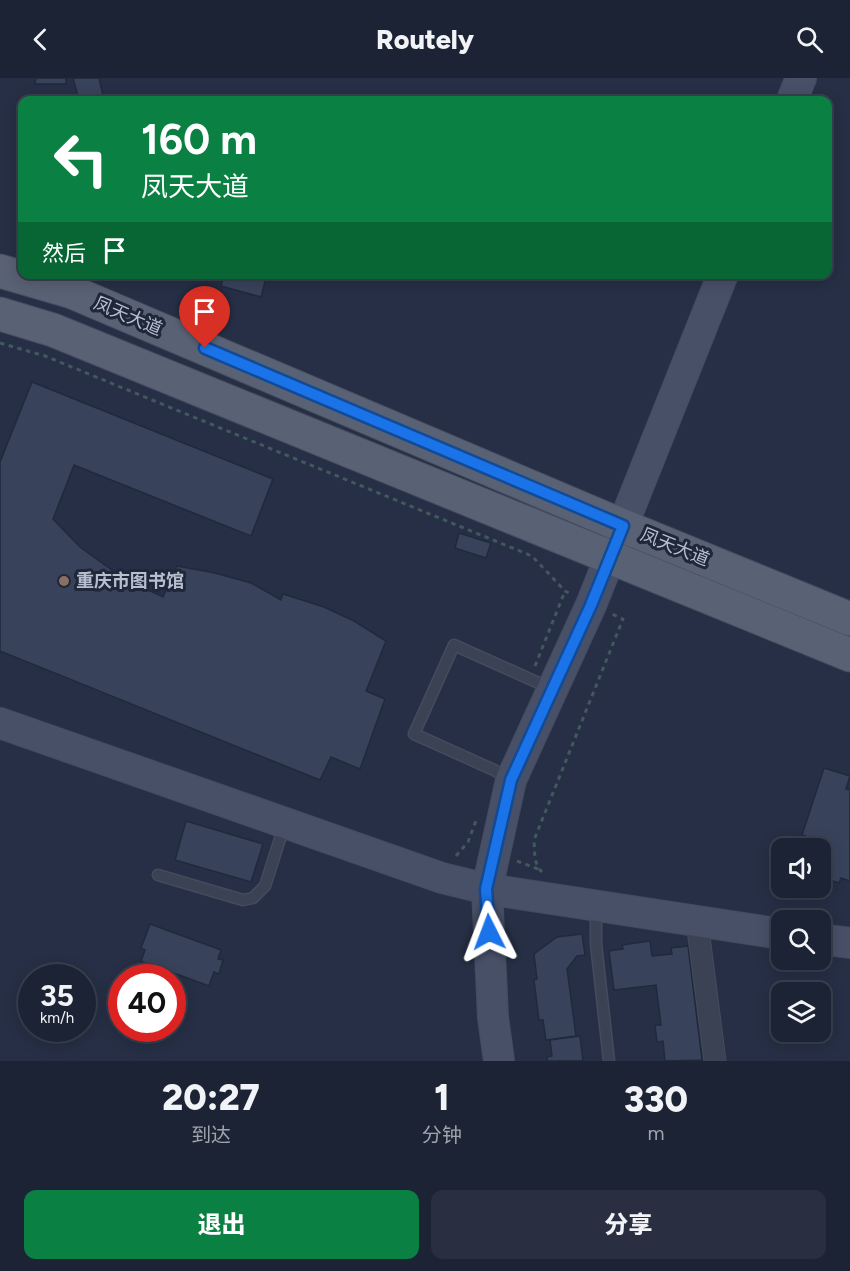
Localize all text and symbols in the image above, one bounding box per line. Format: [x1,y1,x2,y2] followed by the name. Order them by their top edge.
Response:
[24,23,57,56] icon: back
[376,23,474,56] text: Routely
[793,23,826,56] icon: search
[141,114,257,165] text: 160 m
[42,120,120,198] icon: left
[141,170,249,203] text: 凤天大道
[98,234,131,267] icon: arrive
[42,240,86,267] text: 然后
[179,286,230,348] pin
[91,292,165,340] street label: 凤天大道
[188,295,221,328] icon: arrive
[638,523,712,571] street label: 凤天大道
[76,570,184,592] place label: 重庆市图书馆
[57,574,71,588] marker: 重庆市图书馆
[771,838,831,1042] map controls
[771,838,831,898] button: sound
[457,900,521,964] position arrow
[771,910,831,970] button: search
[108,964,186,1042] speed limit sign: 40
[40,977,74,1014] text: 35
[771,982,831,1042] button: layers
[40,1009,74,1027] text: km/h
[162,1076,260,1119] text: 20:27
[434,1076,450,1119] text: 1
[624,1078,688,1121] text: 330
[647,1121,664,1145] text: m
[191,1123,231,1147] text: 到达
[422,1123,462,1147] text: 分钟
[24,1190,419,1259] button: 退出
[431,1190,826,1259] button: 分享

